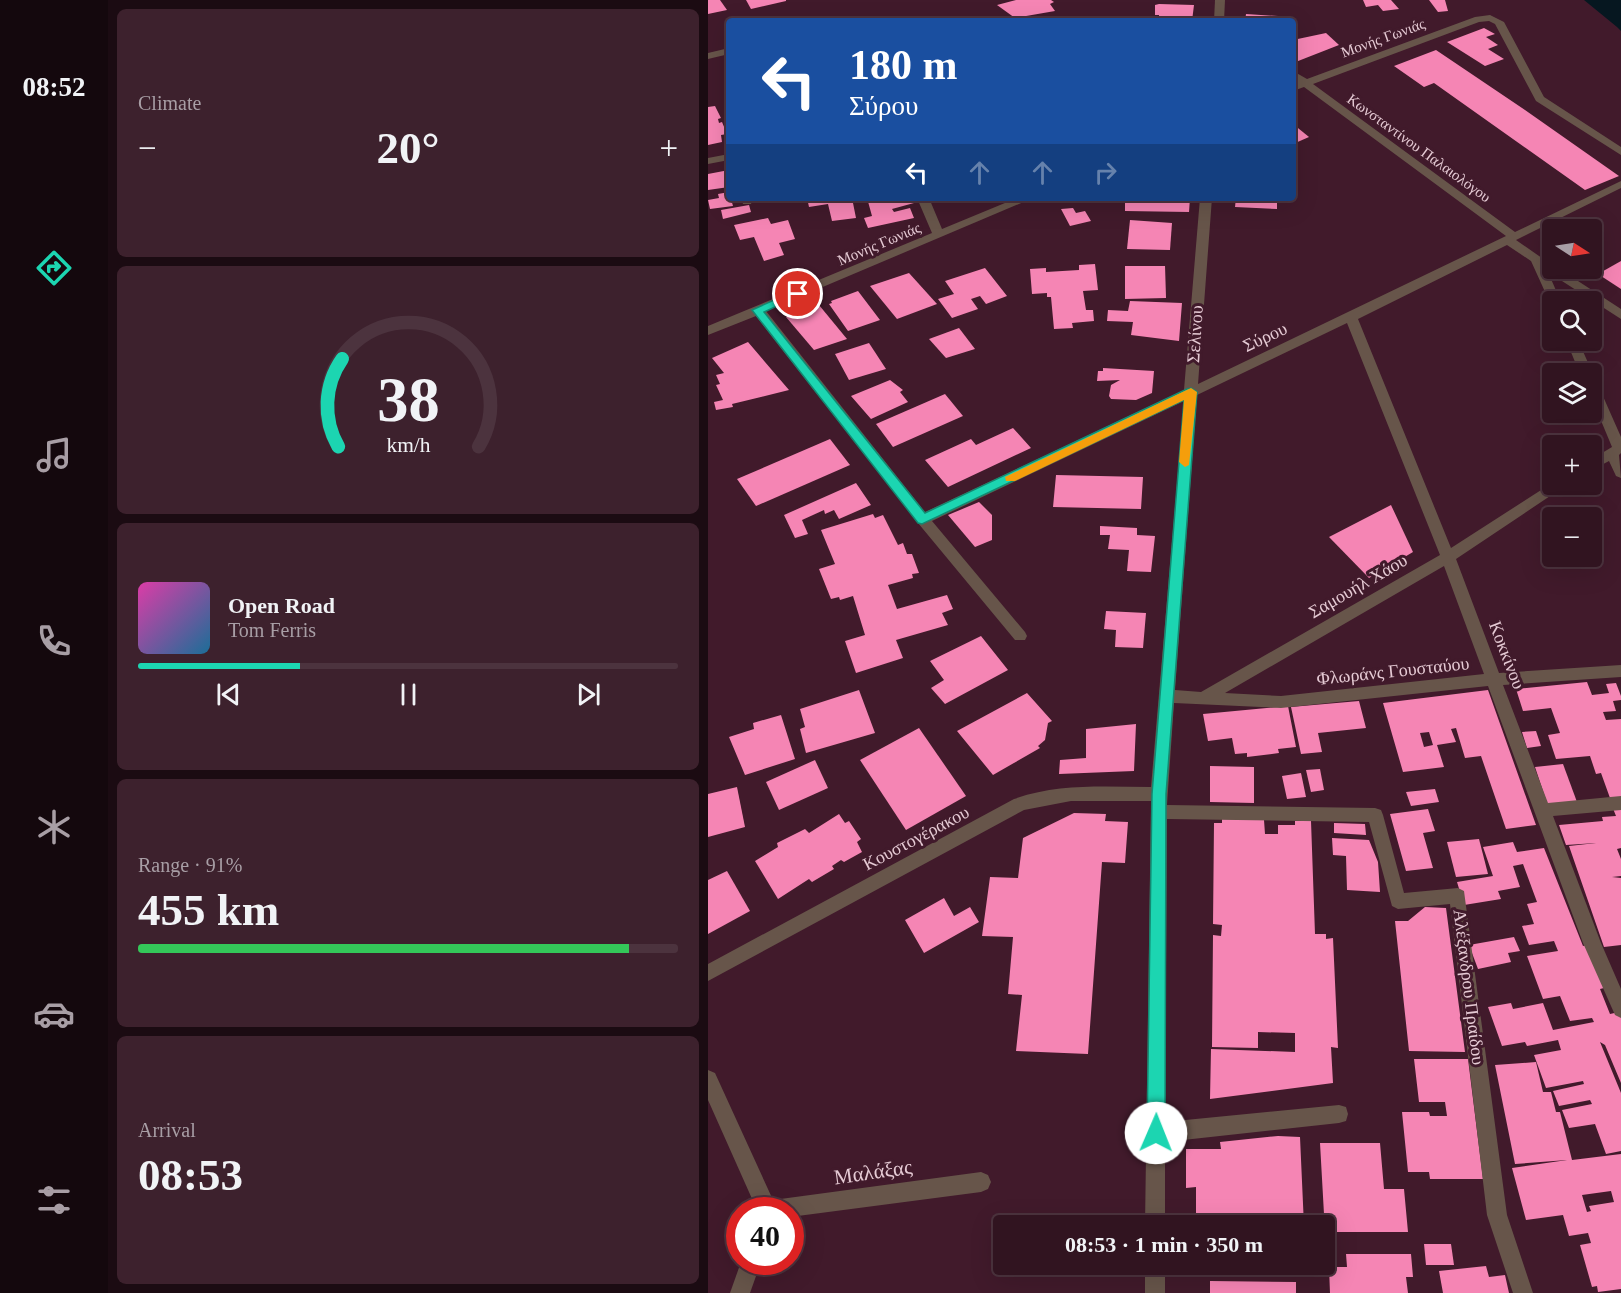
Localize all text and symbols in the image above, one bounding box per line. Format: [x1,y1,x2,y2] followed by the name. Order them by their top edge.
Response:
[1339,15,1427,61] street label: Μονής Γωνιάς
[750,42,828,120] icon: left
[849,42,958,88] text: 180 m
[23,72,86,102] text: 08:52
[849,91,918,121] text: Σύρου
[1344,91,1494,205] street label: Κωνσταντίνου Παλαιολόγου
[138,92,201,114] text: Climate
[377,123,440,173] text: 20°
[138,130,157,166] text: −
[659,130,678,166] text: +
[900,156,933,189] icon: left
[963,156,996,189] icon: ahead
[1026,156,1059,189] icon: ahead
[1089,156,1122,189] icon: right
[835,219,923,269] street label: Μονής Γωνιάς
[1542,219,1602,279] north arrow
[1542,219,1602,567] map controls
[33,247,75,289] icon: directions
[772,268,823,319] pin
[781,277,814,310] icon: arrive
[1542,291,1602,351] button: search
[1183,304,1207,363] street label: Σελίνου
[1240,318,1290,356] street label: Σύρου
[1542,363,1602,423] button: layers
[377,365,439,434] text: 38
[386,433,430,457] text: km/h
[33,434,75,476] icon: music
[1542,435,1602,495] button: +
[1542,507,1602,567] button: −
[1305,550,1411,622] street label: Σαμουήλ Χάου
[228,593,335,618] text: Open Road
[1485,618,1529,692] street label: Κοκκίνου
[228,619,316,641] text: Tom Ferris
[33,620,75,662] icon: phone
[1316,653,1470,689] street label: Φλωράνς Γουσταύου
[212,678,245,711] icon: previous
[392,678,425,711] icon: pause
[572,678,605,711] icon: next
[859,802,973,874] street label: Κουστογέρακου
[33,806,75,848] icon: climate
[138,854,242,876] text: Range · 91%
[138,885,279,935] text: 455 km
[1450,908,1488,1066] street label: Αλέξανδρου Πραίδου
[33,993,75,1035] icon: car
[1124,1101,1188,1165] position arrow
[138,1119,196,1141] text: Arrival
[138,1150,243,1200] text: 08:53
[832,1155,914,1189] street label: Μαλάξας
[33,1179,75,1221] icon: filters
[726,1197,804,1275] speed limit sign: 40
[1065,1232,1263,1257] text: 08:53 · 1 min · 350 m

